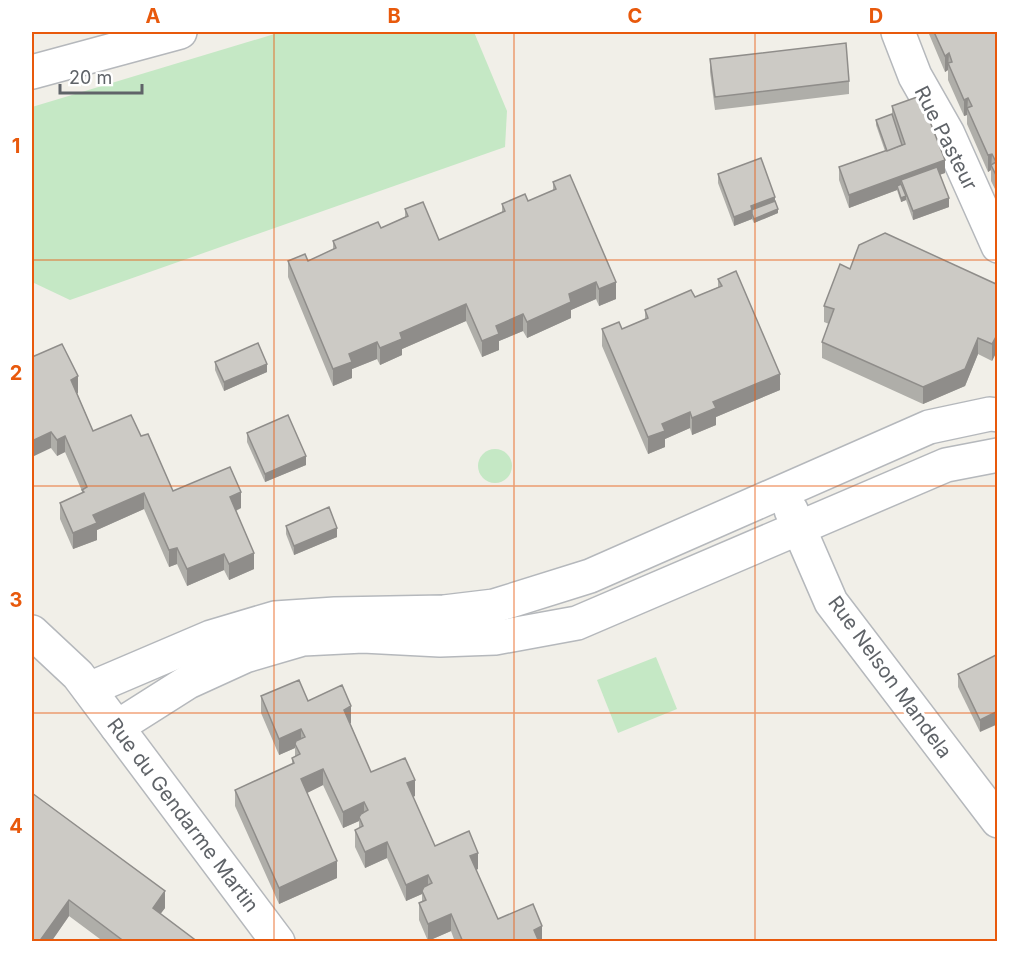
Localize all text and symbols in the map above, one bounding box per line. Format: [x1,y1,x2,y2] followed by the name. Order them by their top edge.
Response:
[146,4,161,28] text: A
[387,4,401,28] text: B
[628,4,642,28] text: C
[869,4,883,28] text: D
[60,57,142,95] scale bar
[69,67,112,88] text: 20 m
[909,82,983,195] street label: Rue Pasteur
[12,134,20,158] text: 1
[10,361,22,385] text: 2
[10,588,22,612] text: 3
[823,591,957,763] street label: Rue Nelson Mandela
[102,713,264,917] street label: Rue du Gendarme Martin
[9,814,23,838] text: 4

